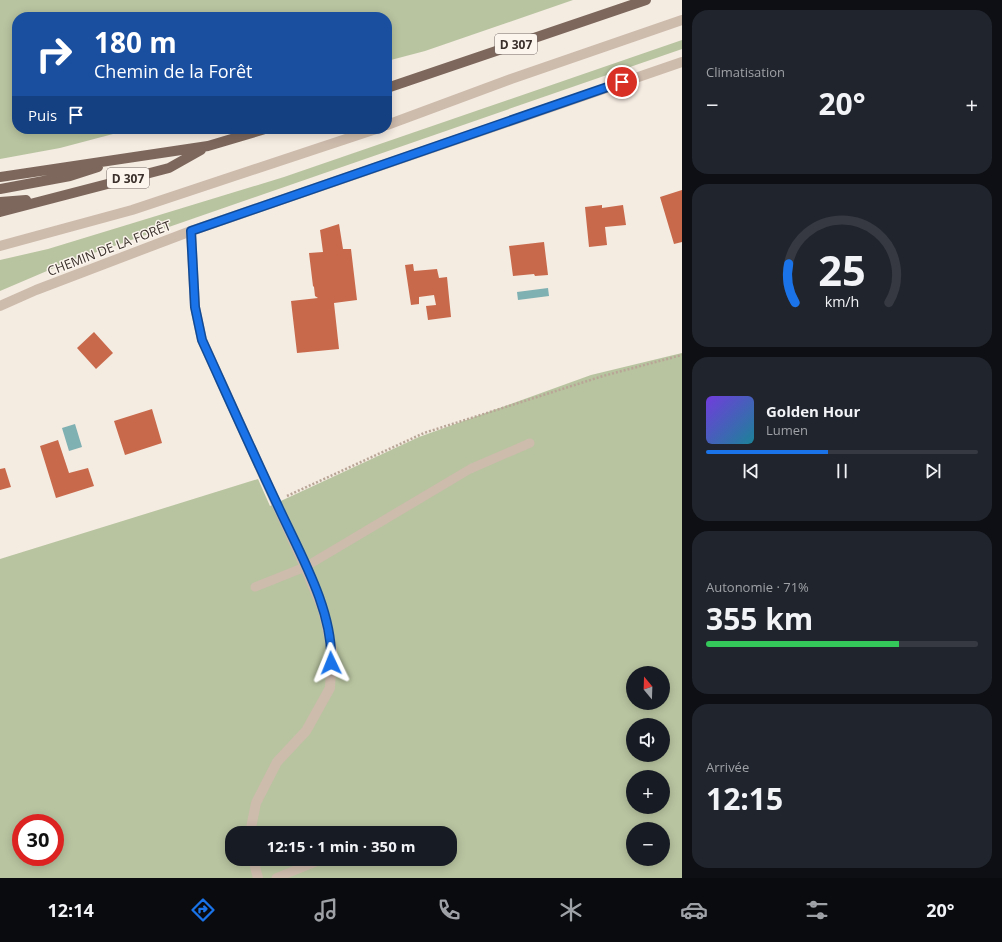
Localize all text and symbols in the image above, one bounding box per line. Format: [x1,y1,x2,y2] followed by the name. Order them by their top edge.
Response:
[94,23,177,61] text: 180 m
[28,28,80,80] icon: right
[495,34,537,54] road number: D 307
[94,59,252,83] text: Chemin de la Forêt
[706,63,785,81] text: Climatisation
[605,65,639,99] pin
[611,71,633,93] icon: arrive
[818,83,866,124] text: 20°
[706,89,719,119] text: −
[965,89,978,119] text: +
[65,104,87,126] icon: arrive
[28,105,57,125] text: Puis
[107,168,149,188] road number: D 307
[45,216,174,280] street label: CHEMIN DE LA FORÊT
[818,242,866,298] text: 25
[825,292,859,311] text: km/h
[766,401,860,421] text: Golden Hour
[766,421,808,439] text: Lumen
[740,460,762,482] icon: previous
[831,460,853,482] icon: pause
[922,460,944,482] icon: next
[706,578,809,596] text: Autonomie · 71%
[706,598,813,639] text: 355 km
[310,642,352,684] position arrow
[626,666,670,710] north arrow
[626,666,670,866] map controls
[626,718,670,762] button: sound
[706,758,749,776] text: Arrivée
[626,770,670,814] button: +
[706,778,783,819] text: 12:15
[12,814,64,866] speed limit sign: 30
[626,822,670,866] button: −
[267,836,415,856] text: 12:15 · 1 min · 350 m
[189,896,217,924] icon: directions
[312,896,340,924] icon: music
[435,896,463,924] icon: phone
[557,896,585,924] icon: climate
[680,896,708,924] icon: car
[803,896,831,924] icon: filters
[47,898,94,922] text: 12:14
[926,898,955,922] text: 20°

